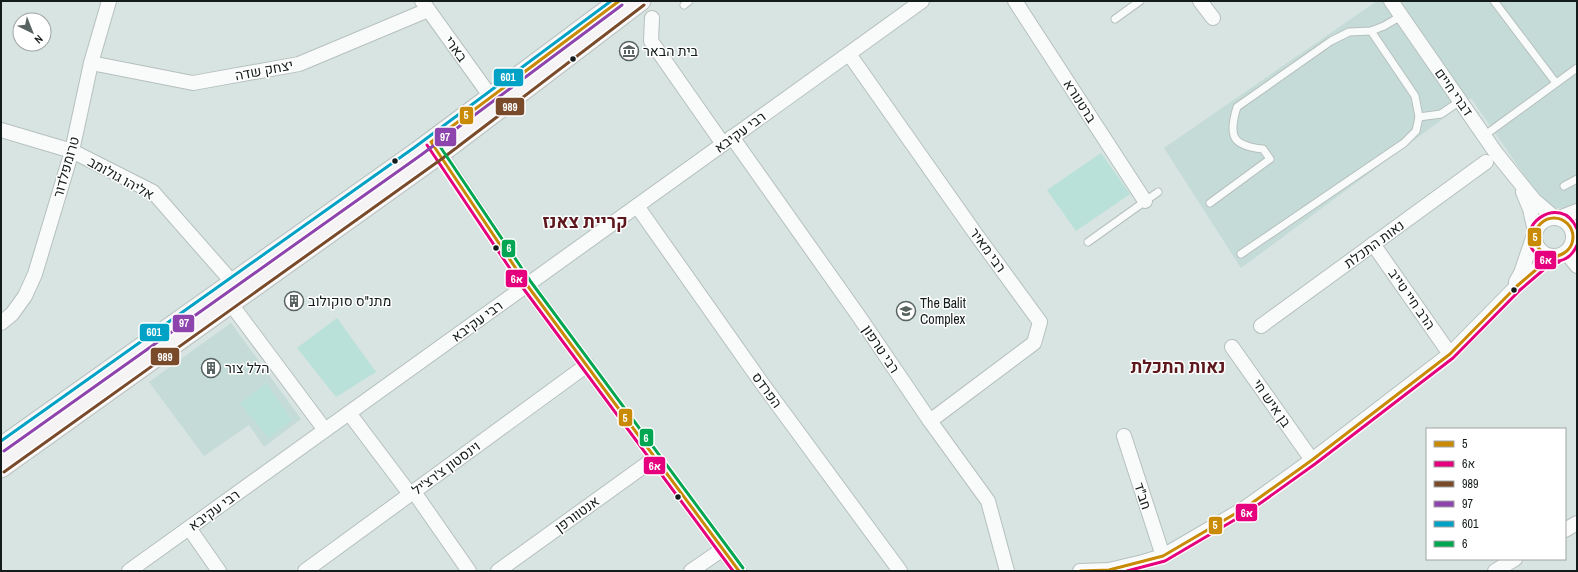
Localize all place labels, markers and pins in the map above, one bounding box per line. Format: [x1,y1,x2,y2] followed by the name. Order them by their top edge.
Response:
[618,40,640,62] museum icon: בית הבאר
[643,42,699,60] place label: בית הבאר
[568,54,578,64] unlabelled marker
[390,156,400,166] unlabelled marker
[491,243,501,253] unlabelled marker
[1509,285,1519,295] unlabelled marker
[283,290,305,312] building icon: מתנ"ס סוקולוב
[308,292,391,310] place label: מתנ"ס סוקולוב
[920,294,966,328] place label: The Balit Complex
[895,300,917,322] school or university icon: The Balit Complex
[200,357,222,379] building icon: הלל צור
[225,359,269,377] place label: הלל צור
[673,492,683,502] unlabelled marker

